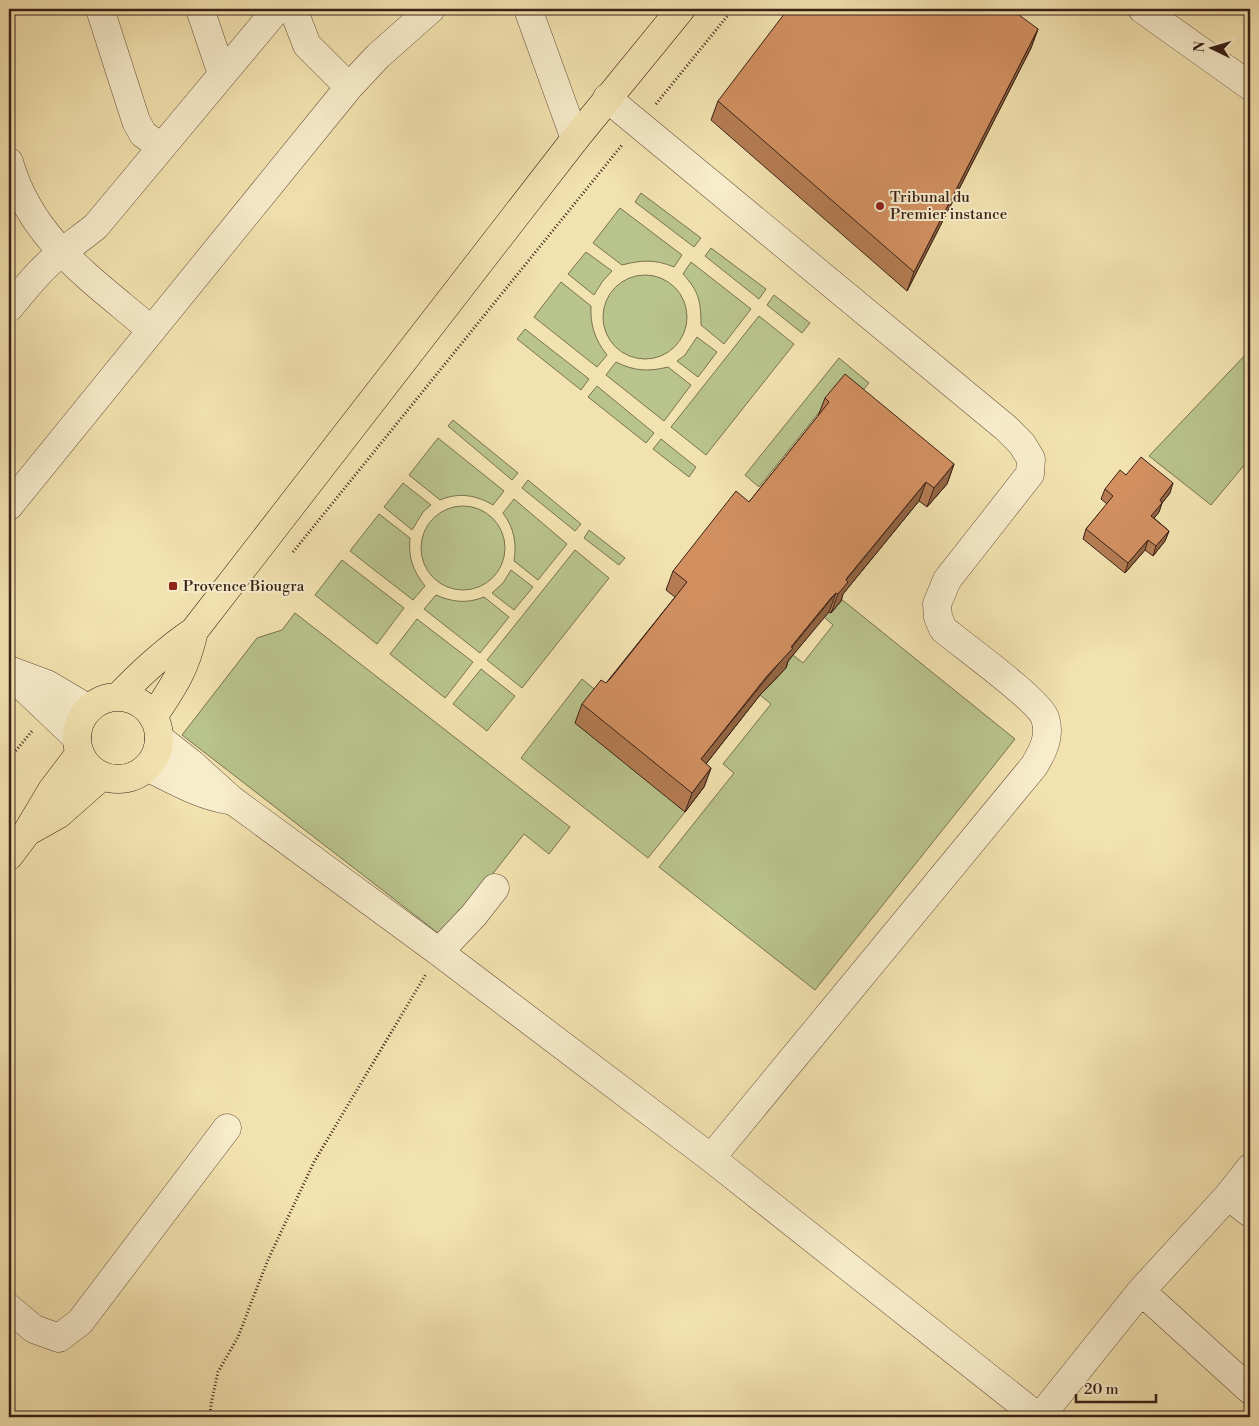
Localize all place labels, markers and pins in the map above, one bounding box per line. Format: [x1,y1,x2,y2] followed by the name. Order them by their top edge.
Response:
[890,188,1007,224] place label: Tribunal du Premier instance
[874,200,886,212] marker: Tribunal du Premier instance
[183,577,305,596] place label: Provence Biougra
[167,580,179,592] marker: Provence Biougra

